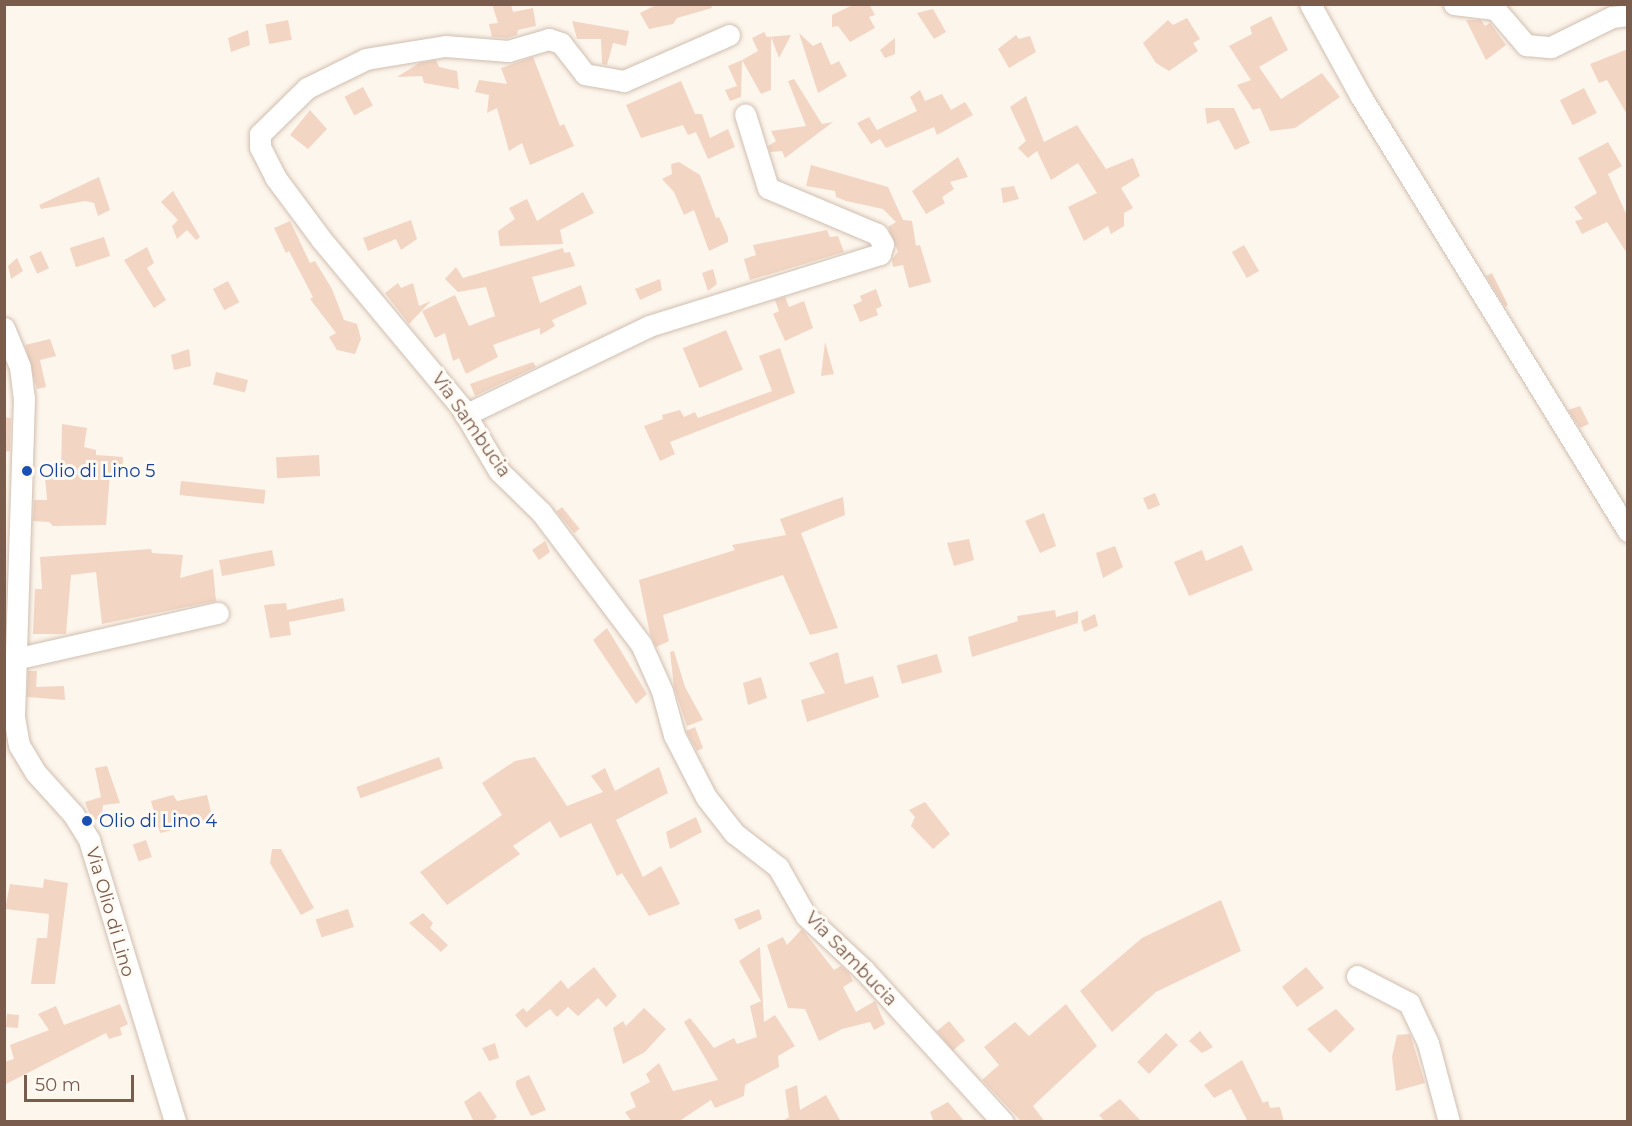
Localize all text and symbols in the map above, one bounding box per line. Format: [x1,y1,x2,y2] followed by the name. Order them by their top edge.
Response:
[427,368,515,482] street label: Via Sambucia
[39,460,155,482] place label: Olio di Lino 5
[20,464,34,478] marker: Olio di Lino 5
[99,810,217,832] place label: Olio di Lino 4
[80,814,94,828] marker: Olio di Lino 4
[81,845,139,979] street label: Via Olio di Lino
[801,907,901,1011] street label: Via Sambucia
[27,1063,136,1101] scale bar
[35,1074,81,1096] text: 50 m

